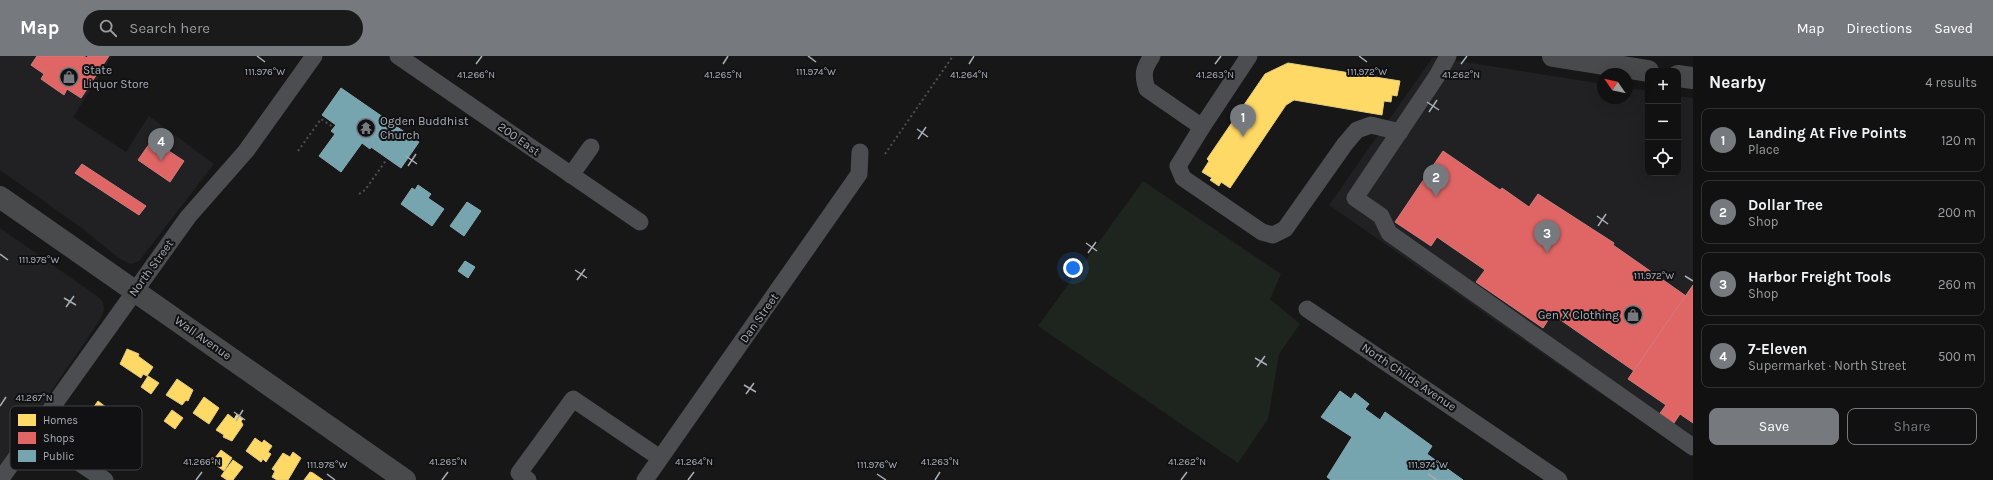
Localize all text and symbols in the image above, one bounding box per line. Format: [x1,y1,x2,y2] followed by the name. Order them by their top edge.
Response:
[83,10,363,46] search box
[20,17,59,39] text: Map
[97,17,119,39] icon: search
[129,19,210,37] text: Search here
[1797,20,1825,37] text: Map
[1847,20,1912,37] text: Directions
[1934,20,1973,37] text: Saved
[83,63,149,91] place label: State Liquor Store
[58,66,80,88] shop icon: State Liquor Store
[245,66,285,78] text: 111.976°W
[796,66,836,78] text: 111.974°W
[1347,66,1387,78] text: 111.972°W
[1597,68,1633,104] north arrow
[1645,68,1681,176] map controls
[1645,68,1681,104] button: +
[457,69,495,81] text: 41.266°N
[704,69,742,81] text: 41.265°N
[950,69,988,81] text: 41.264°N
[1196,69,1234,81] text: 41.263°N
[1442,69,1480,81] text: 41.262°N
[1709,72,1766,92] text: Nearby
[1925,75,1977,90] text: 4 results
[1230,104,1256,137] pin: 1
[1645,104,1681,140] button: −
[380,114,469,142] place label: Ogden Buddhist Church
[355,117,377,139] temple icon: Ogden Buddhist Church
[495,119,543,159] street label: 200 East
[1748,124,1907,142] text: Landing At Five Points
[148,128,174,161] pin: 4
[1721,133,1725,148] text: 1
[1941,133,1976,148] text: 120 m
[1645,140,1681,176] button: locate
[1748,142,1779,157] text: Place
[1423,164,1449,197] pin: 2
[1748,196,1823,214] text: Dollar Tree
[1719,205,1727,220] text: 2
[1938,205,1976,220] text: 200 m
[1748,214,1778,229] text: Shop
[1534,220,1560,253] pin: 3
[126,237,177,299] street label: North Street
[19,254,59,266] text: 111.978°W
[1063,258,1083,278] your location
[1748,268,1891,286] text: Harbor Freight Tools
[1634,270,1674,282] text: 111.972°W
[1719,277,1727,292] text: 3
[1938,277,1976,292] text: 260 m
[1748,286,1778,301] text: Shop
[737,290,782,346] street label: Dan Street
[1622,304,1644,326] shop icon: Gen X Clothing
[1538,308,1619,322] place label: Gen X Clothing
[172,313,234,363] street label: Wall Avenue
[1359,340,1459,414] street label: North Childs Avenue
[1748,340,1807,358] text: 7-Eleven
[1719,349,1727,364] text: 4
[1938,349,1976,364] text: 500 m
[1748,358,1906,373] text: Supermarket · North Street
[15,392,53,404] text: 41.267°N
[10,406,142,470] legend
[1709,408,1839,445] button: Save
[1847,408,1977,445] button: Share
[43,414,78,427] text: Homes
[43,432,75,445] text: Shops
[43,450,75,463] text: Public
[183,456,221,468] text: 41.266°N
[429,456,467,468] text: 41.265°N
[675,456,713,468] text: 41.264°N
[921,456,959,468] text: 41.263°N
[1168,456,1206,468] text: 41.262°N
[307,459,347,471] text: 111.978°W
[857,459,897,471] text: 111.976°W
[1408,459,1448,471] text: 111.974°W

